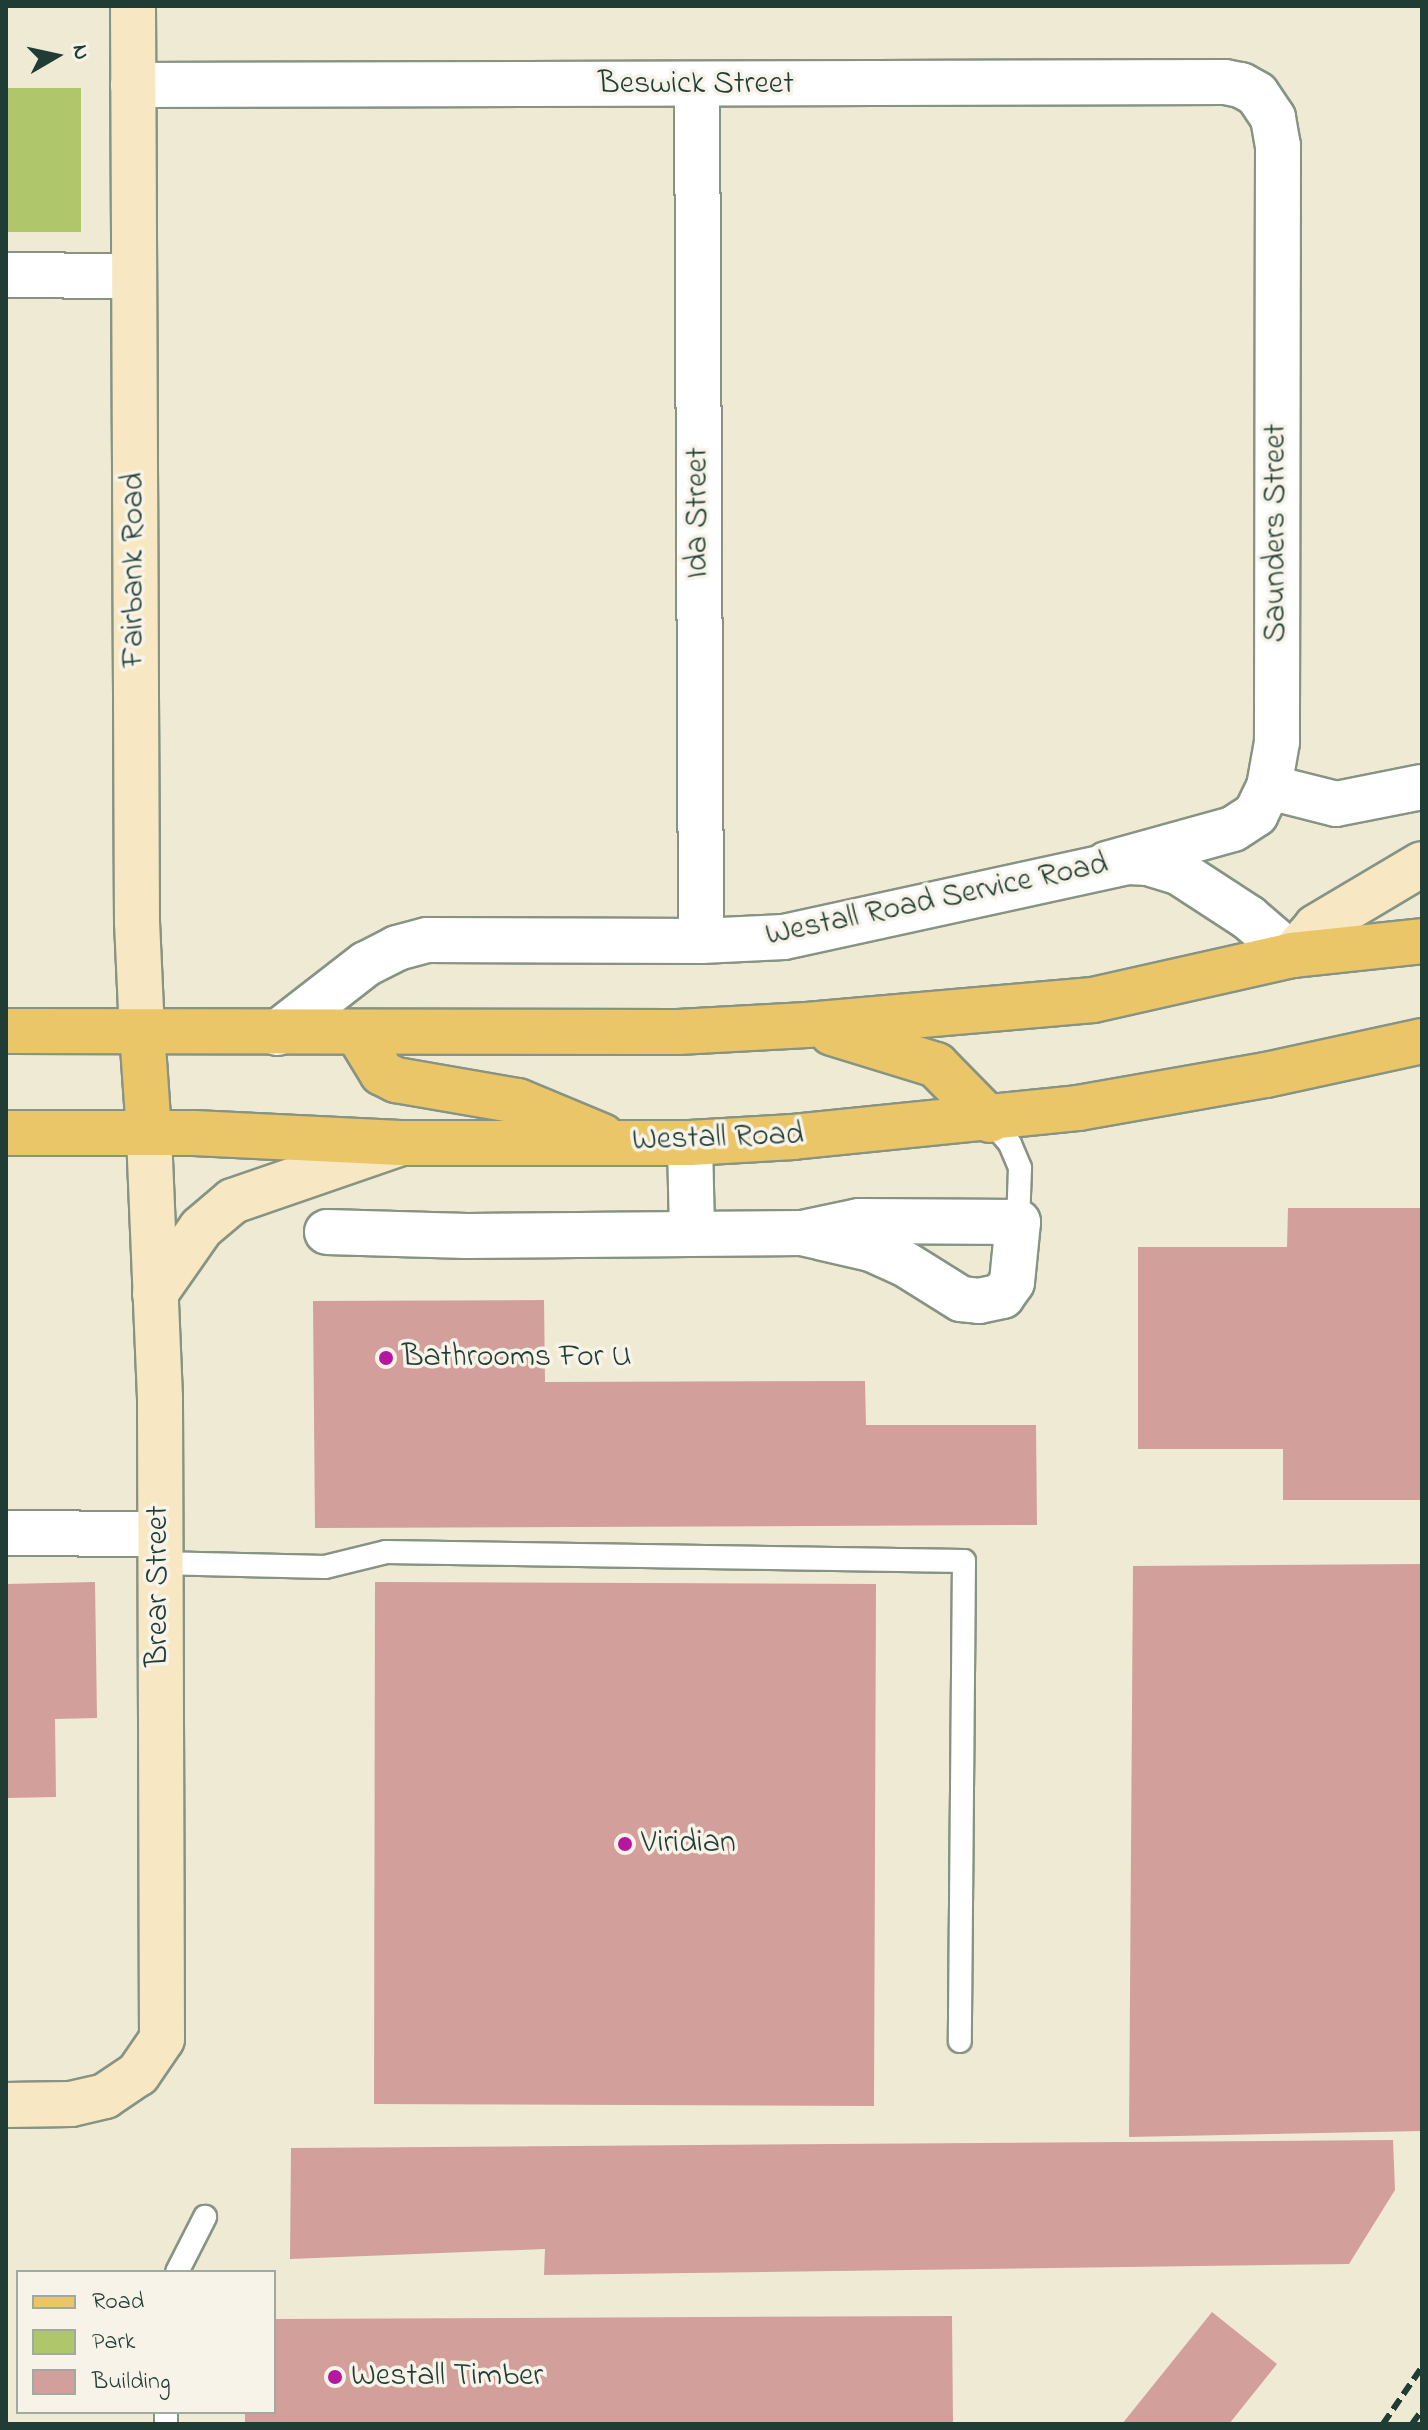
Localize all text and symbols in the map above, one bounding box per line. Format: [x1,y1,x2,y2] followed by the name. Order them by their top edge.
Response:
[16,16,96,96] north arrow
[63,42,97,62] text: N
[598,66,794,104] street label: Beswick Street
[1258,424,1296,642] street label: Saunders Street
[680,447,718,579] street label: Ida Street
[116,472,154,668] street label: Fairbank Road
[762,846,1112,956] street label: Westall Road Service Road
[631,1117,805,1161] street label: Westall Road
[402,1339,632,1377] place label: Bathrooms For U
[377,1349,395,1367] marker: Bathrooms For U
[140,1505,178,1667] street label: Brear Street
[641,1825,736,1863] place label: Viridian
[616,1835,634,1853] marker: Viridian
[16,2270,276,2414] legend
[92,2285,144,2320] text: Road
[92,2325,135,2360] text: Park
[351,2358,543,2396] place label: Westall Timber
[92,2365,171,2400] text: Building
[326,2368,344,2386] marker: Westall Timber

